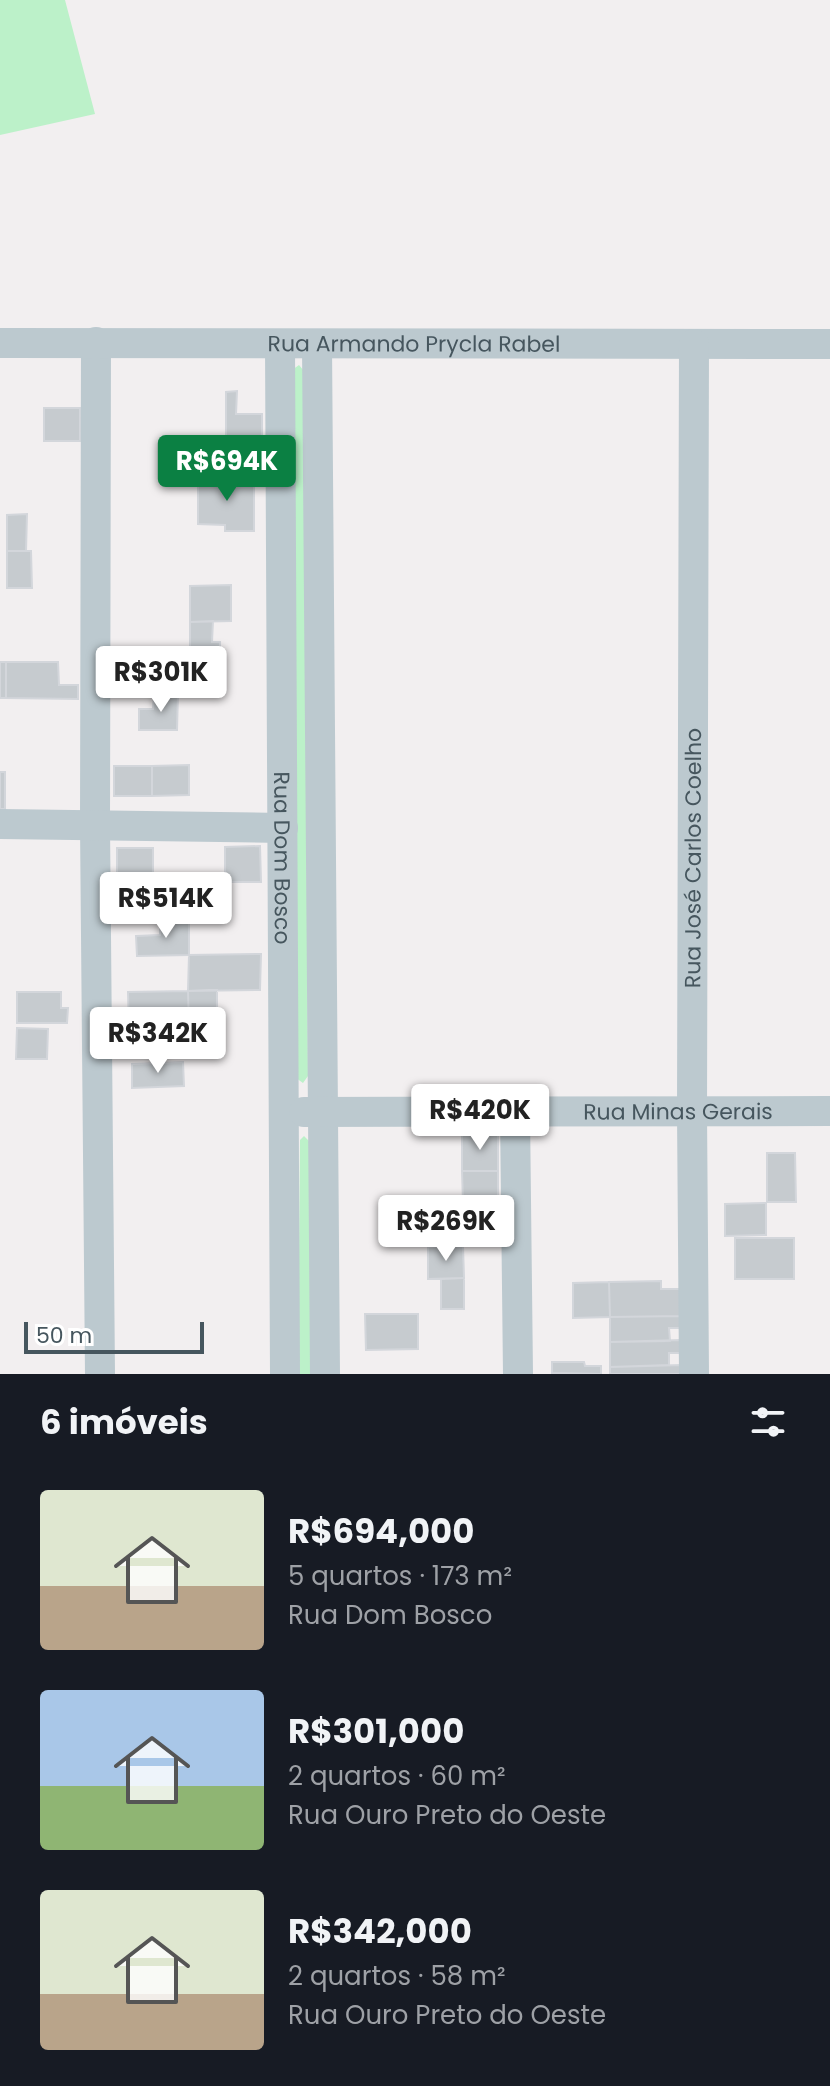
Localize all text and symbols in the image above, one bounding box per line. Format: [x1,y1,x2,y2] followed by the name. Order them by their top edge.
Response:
[268,328,560,359] street label: Rua Armando Prycla Rabel
[162,435,292,503] pin: R$694K
[176,443,278,479] text: R$694K
[96,646,226,714] pin: R$301K
[114,654,208,690] text: R$301K
[677,728,709,988] street label: Rua José Carlos Coelho
[267,771,298,945] street label: Rua Dom Bosco
[101,872,231,940] pin: R$514K
[118,880,214,916] text: R$514K
[93,1007,223,1075] pin: R$342K
[108,1015,208,1051] text: R$342K
[415,1084,545,1152] pin: R$420K
[429,1092,531,1128] text: R$420K
[583,1096,773,1127] street label: Rua Minas Gerais
[381,1195,511,1263] pin: R$269K
[396,1203,496,1239] text: R$269K
[24,1318,204,1354] scale bar
[36,1320,92,1351] text: 50 m
[40,1398,208,1446] text: 6 imóveis
[746,1400,790,1444] icon: filters
[288,1507,474,1555] text: R$694,000
[104,1522,200,1618] icon: home
[288,1558,512,1594] text: 5 quartos · 173 m²
[288,1597,492,1633] text: Rua Dom Bosco
[288,1707,464,1755] text: R$301,000
[104,1722,200,1818] icon: home
[288,1758,506,1794] text: 2 quartos · 60 m²
[288,1797,606,1833] text: Rua Ouro Preto do Oeste
[288,1907,472,1955] text: R$342,000
[104,1922,200,2018] icon: home
[288,1958,506,1994] text: 2 quartos · 58 m²
[288,1997,606,2033] text: Rua Ouro Preto do Oeste

